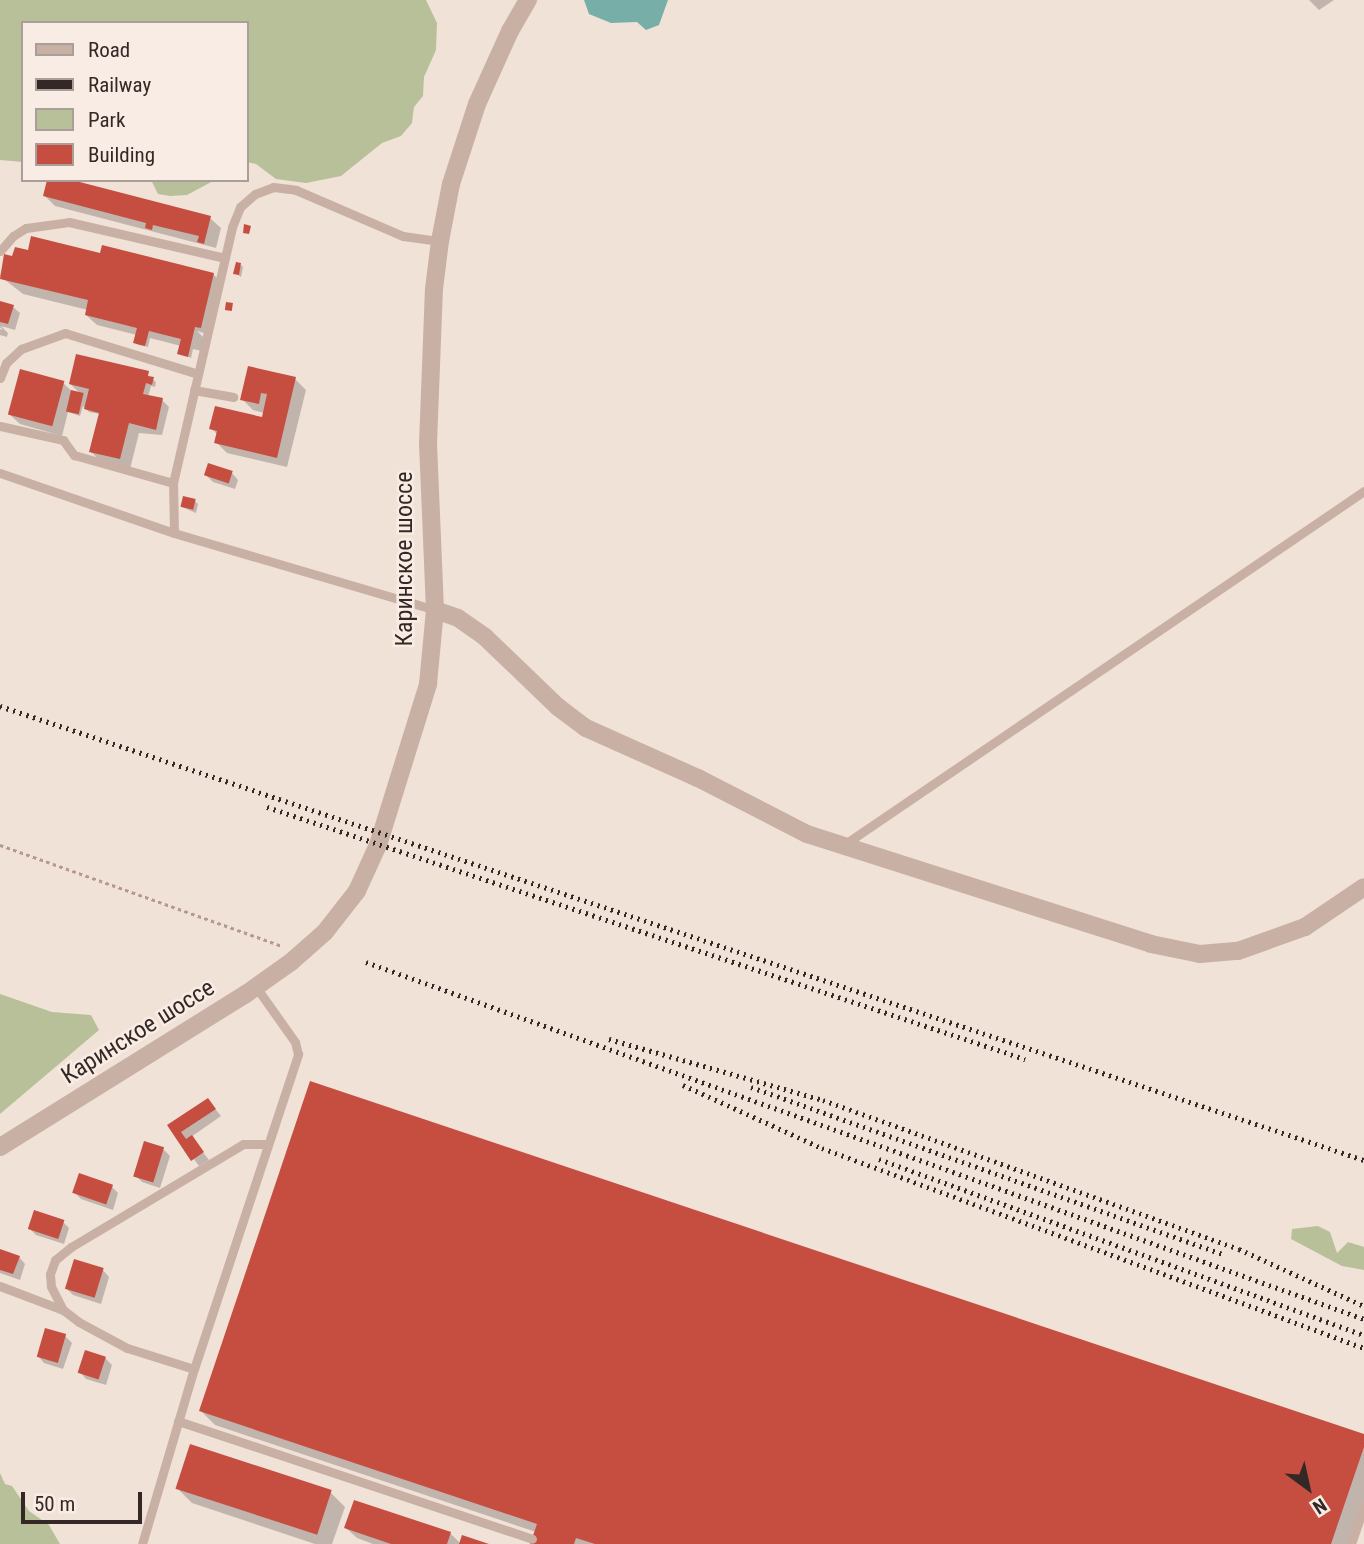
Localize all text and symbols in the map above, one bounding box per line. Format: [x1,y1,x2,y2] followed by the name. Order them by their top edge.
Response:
[21,21,248,182] legend
[88,38,130,62] text: Road
[88,73,151,97] text: Railway
[88,108,125,132] text: Park
[88,143,155,167] text: Building
[391,472,419,646] street label: Каринское шоссе
[56,973,220,1091] street label: Каринское шоссе
[1273,1453,1343,1523] north arrow
[24,1478,145,1522] scale bar
[34,1492,75,1516] text: 50 m
[1309,1493,1331,1519] text: N

